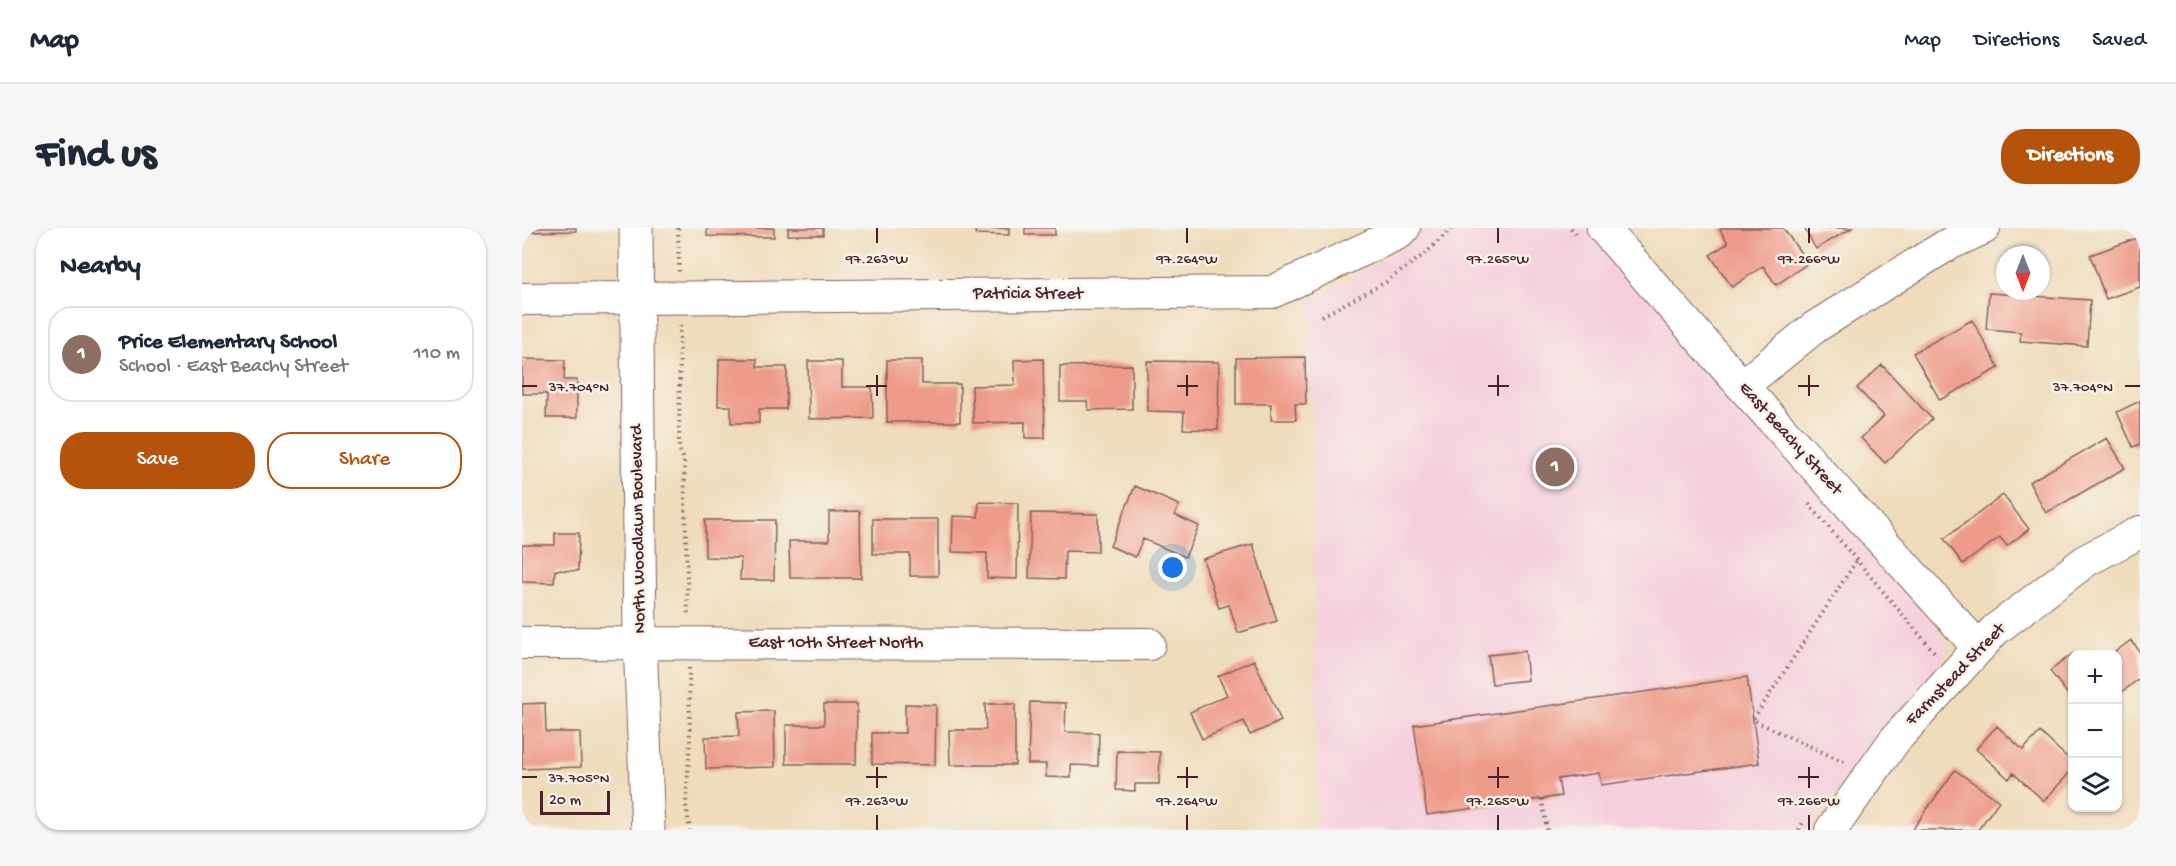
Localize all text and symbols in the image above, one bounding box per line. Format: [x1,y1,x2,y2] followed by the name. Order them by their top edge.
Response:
[30,25,79,58] text: Map
[1904,29,1941,54] text: Map
[1974,29,2059,54] text: Directions
[2092,29,2146,54] text: Saved
[2001,129,2140,184] button: Directions
[36,132,156,181] text: Find us
[1996,246,2050,300] north arrow
[845,251,908,269] text: 97.263°W
[1155,251,1218,269] text: 97.264°W
[1466,251,1529,269] text: 97.265°W
[1777,251,1840,269] text: 97.266°W
[60,252,141,283] text: Nearby
[972,284,1085,305] street label: Patricia Street
[119,330,337,356] text: Price Elementary School
[77,343,86,366] text: 1
[414,343,460,366] text: 110 m
[119,356,348,379] text: School · East Beachy Street
[1734,378,1847,501] street label: East Beachy Street
[548,379,609,397] text: 37.704°N
[2052,379,2113,397] text: 37.704°N
[627,423,651,634] street label: North Woodlawn Boulevard
[60,432,255,489] button: Save
[267,432,462,489] button: Share
[1536,444,1574,490] pin: 1
[1158,553,1187,582] your location
[1901,618,2011,731] street label: Farmstead Street
[749,633,924,654] street label: East 10th Street North
[2068,650,2122,812] map controls
[2068,650,2122,704] button: +
[2068,704,2122,758] button: −
[2068,758,2122,812] button: layers
[547,770,610,788] text: 37.705°N
[540,788,610,816] scale bar
[549,792,581,811] text: 20 m
[845,793,908,811] text: 97.263°W
[1155,793,1218,811] text: 97.264°W
[1466,793,1529,811] text: 97.265°W
[1777,793,1840,811] text: 97.266°W

